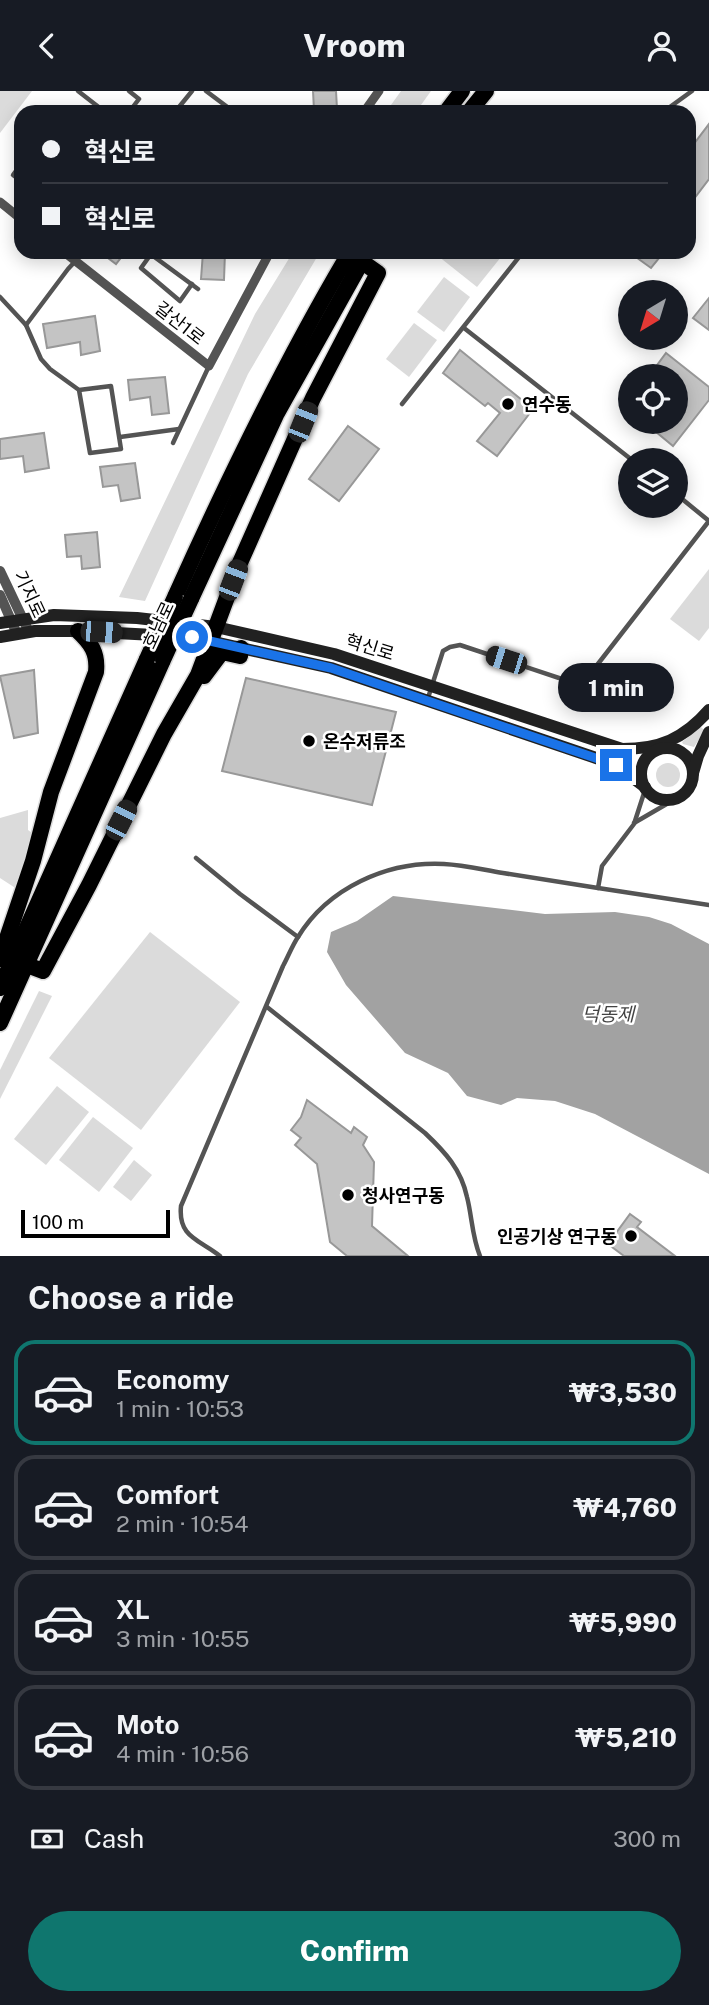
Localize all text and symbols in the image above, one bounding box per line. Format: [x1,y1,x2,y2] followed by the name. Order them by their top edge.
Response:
[28,27,66,65] icon: back
[303,27,406,64] text: Vroom
[643,27,681,65] icon: person
[84,136,156,167] text: 혁신로
[84,203,156,234] text: 혁신로
[618,280,688,350] north arrow
[618,280,688,518] map controls
[151,297,209,349] street label: 갈산1로
[618,364,688,434] button: locate
[522,394,572,415] place label: 연수동
[500,396,516,412] marker: 연수동
[286,399,321,445] car
[618,448,688,518] button: layers
[216,557,251,603] car
[10,567,50,621] street label: 기지로
[138,598,178,652] street label: 호남로
[80,620,123,644] car
[176,621,208,653] route start
[343,630,397,664] street label: 혁신로
[483,644,530,676] car
[558,663,674,713] callout: 1 min
[588,674,644,701] text: 1 min
[323,731,406,752] place label: 온수저류조
[301,733,317,749] marker: 온수저류조
[600,749,632,781] route end
[103,797,140,843] car
[582,1003,637,1025] water label: 덕동제
[362,1185,445,1206] place label: 청사연구동
[340,1187,356,1203] marker: 청사연구동
[21,1207,170,1239] scale bar
[32,1211,84,1233] text: 100 m
[497,1226,617,1247] place label: 인공기상 연구동
[623,1228,639,1244] marker: 인공기상 연구동
[28,1279,234,1316] text: Choose a ride
[32,1361,95,1424] icon: car
[116,1364,229,1395] text: Economy
[569,1377,677,1408] text: ₩3,530
[116,1395,244,1422] text: 1 min · 10:53
[32,1476,95,1539] icon: car
[116,1479,219,1510] text: Comfort
[573,1492,677,1523] text: ₩4,760
[116,1510,248,1537] text: 2 min · 10:54
[32,1591,95,1654] icon: car
[116,1594,150,1625] text: XL
[569,1607,677,1638] text: ₩5,990
[116,1625,249,1652] text: 3 min · 10:55
[32,1706,95,1769] icon: car
[116,1709,179,1740] text: Moto
[575,1722,677,1753] text: ₩5,210
[116,1740,249,1767] text: 4 min · 10:56
[28,1820,66,1858] icon: cash
[84,1823,144,1854] text: Cash
[613,1825,681,1852] text: 300 m
[28,1911,681,1991] button: Confirm

